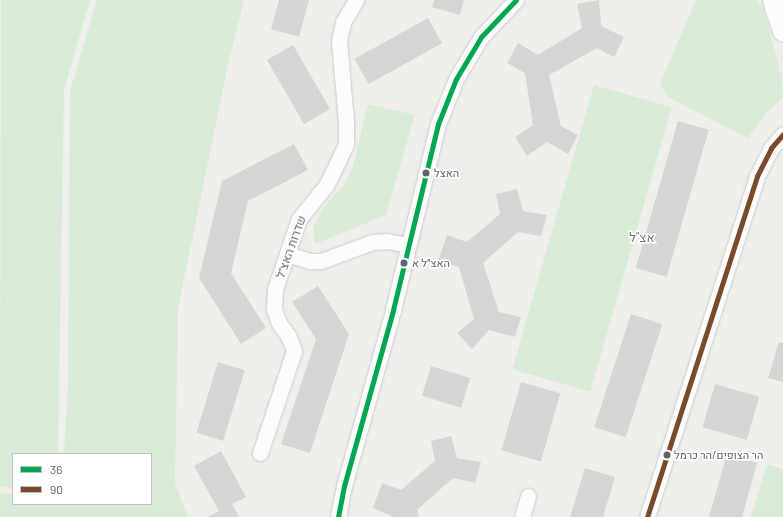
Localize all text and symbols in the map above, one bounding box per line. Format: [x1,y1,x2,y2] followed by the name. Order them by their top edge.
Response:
[434,166,459,180] place label: האצל
[421,168,431,178] marker: האצל
[273,214,309,280] street label: שדרות האצ"ל
[629,229,655,245] district label: אצ"ל
[412,256,450,270] place label: האצ״ל א
[399,258,409,268] marker: האצ״ל א
[674,448,763,462] place label: הר הצופים/הר כרמל
[662,450,672,460] marker: הר הצופים/הר כרמל
[12,453,152,505] legend
[50,462,62,476] text: 36
[50,482,63,496] text: 90

